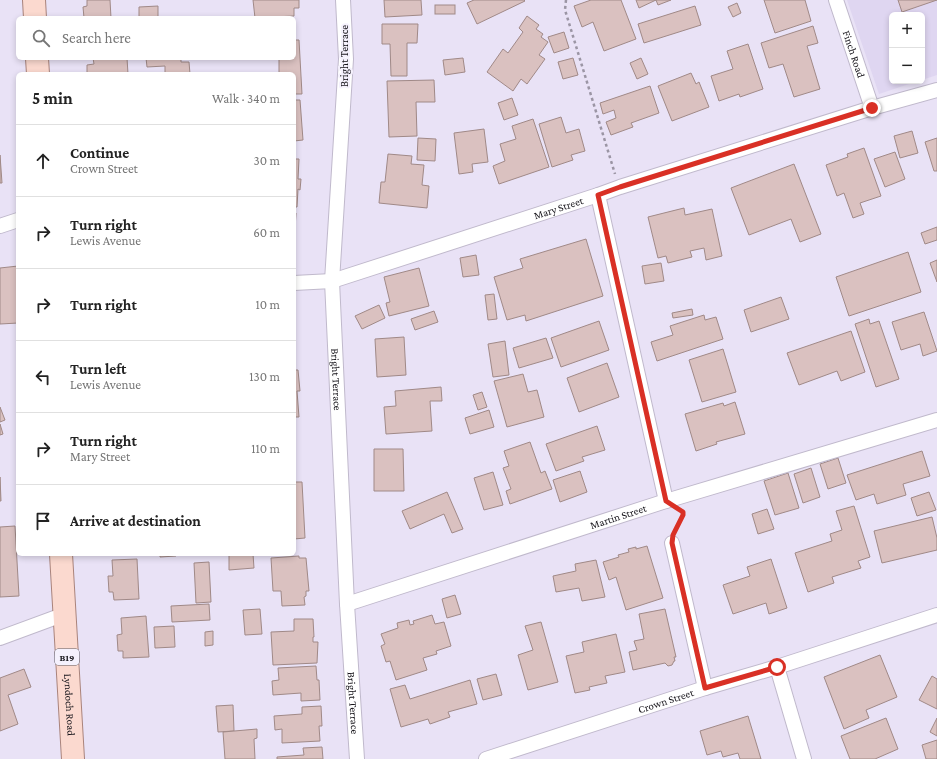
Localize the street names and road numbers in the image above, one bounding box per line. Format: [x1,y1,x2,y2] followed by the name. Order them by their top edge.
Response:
[338,25,351,87] street label: Bright Terrace
[841,29,868,79] street label: Finch Road
[532,194,585,221] street label: Mary Street
[329,348,344,411] street label: Bright Terrace
[589,502,648,531] street label: Martin Street
[55,649,79,665] road number: B19
[345,671,361,735] street label: Bright Terrace
[61,673,78,736] street label: Lyndoch Road
[637,686,695,715] street label: Crown Street

